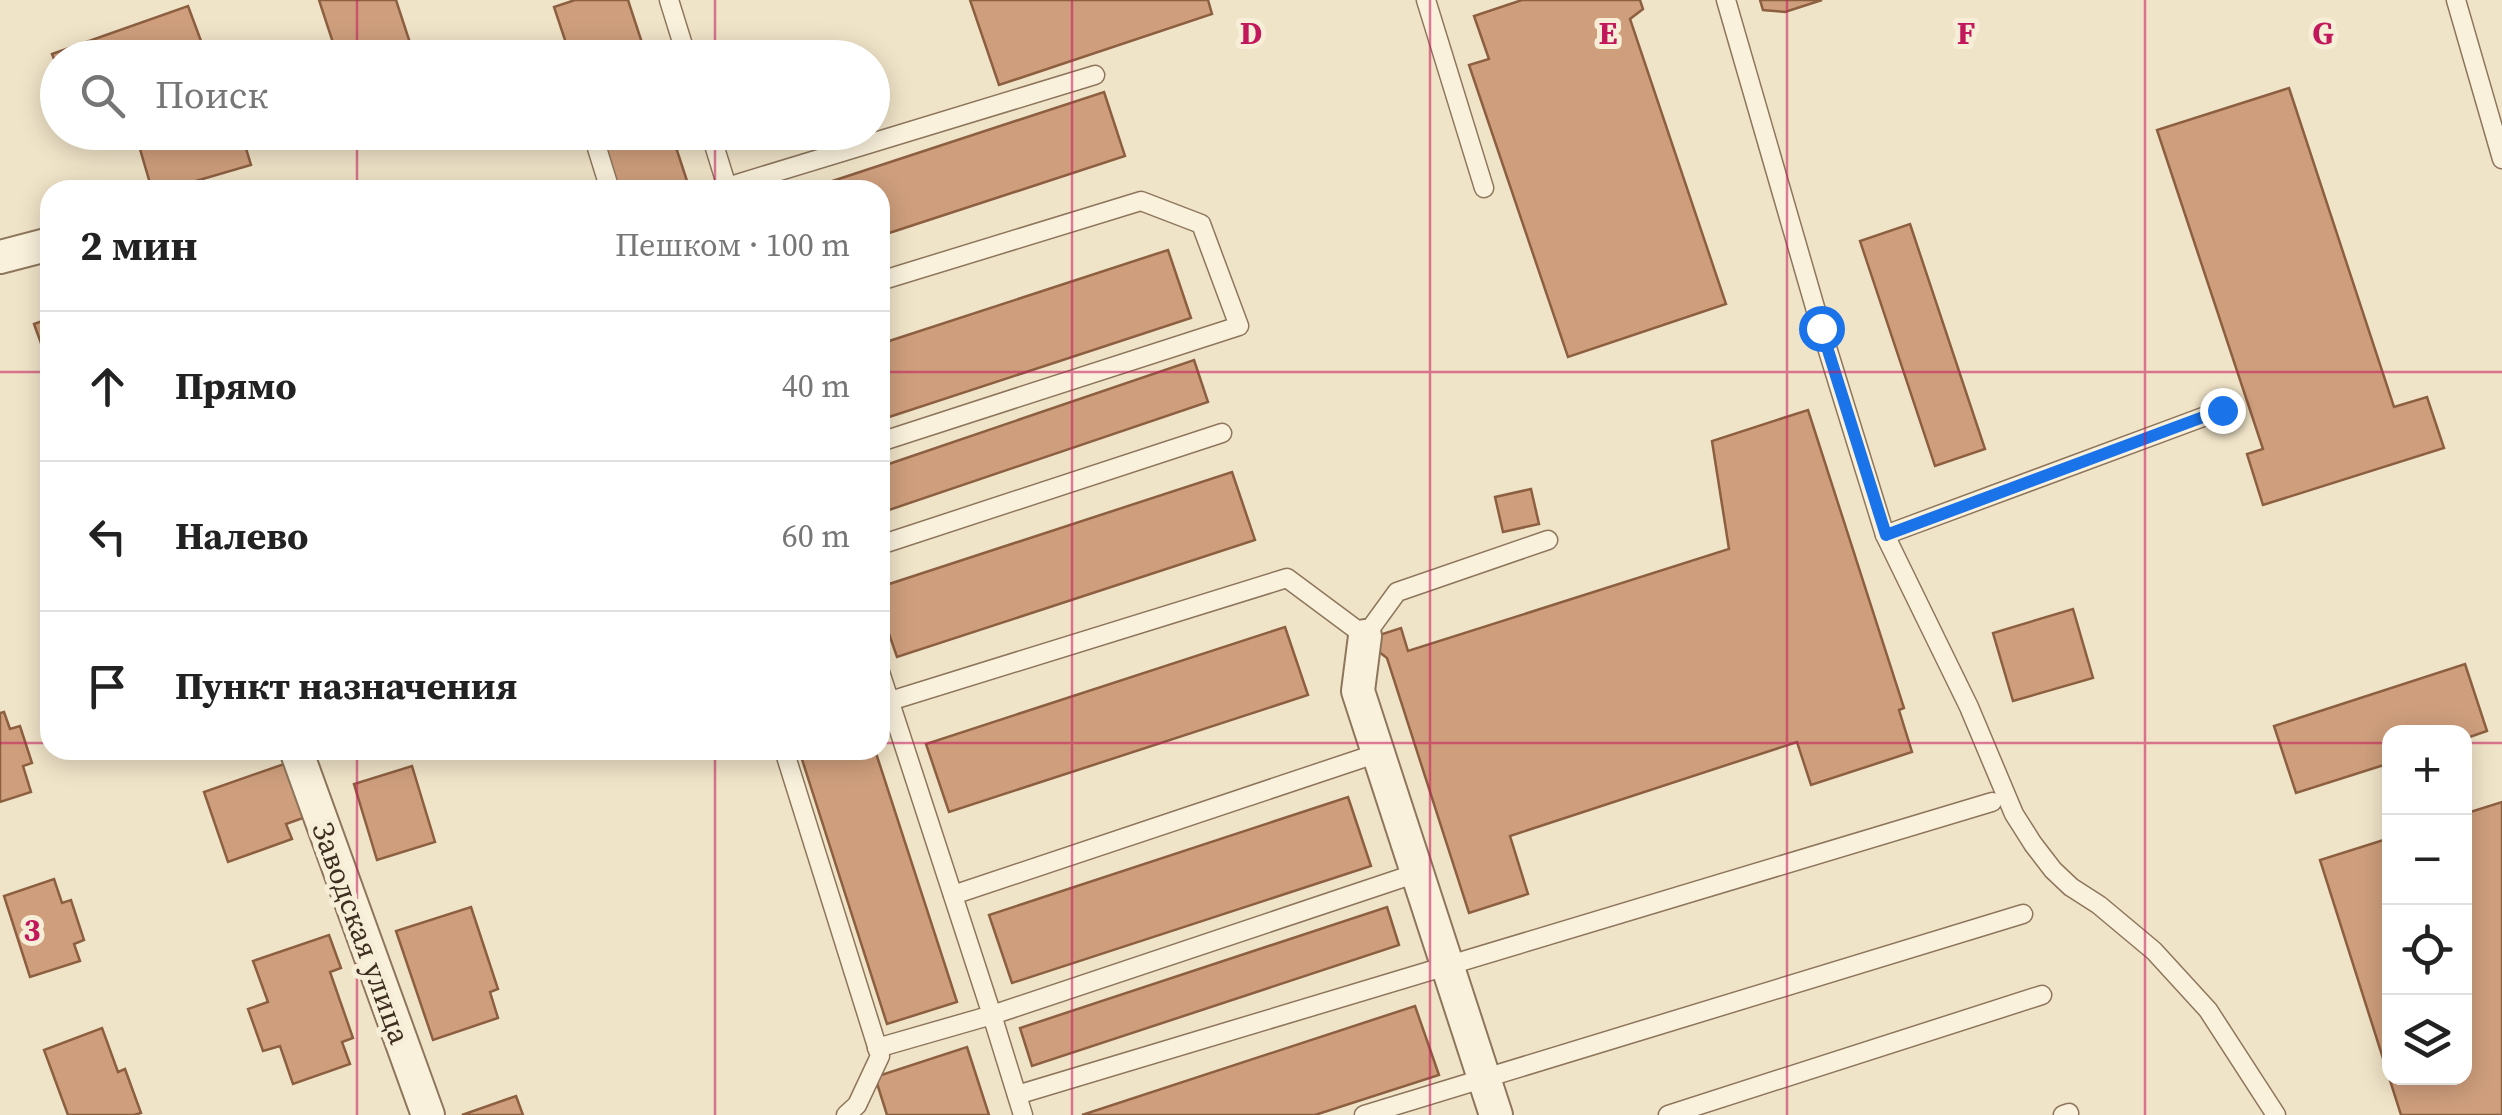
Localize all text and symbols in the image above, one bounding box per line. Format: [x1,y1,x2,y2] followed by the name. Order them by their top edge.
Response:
[1240,11,1262,55] text: D
[1598,11,1618,55] text: E
[1957,11,1975,55] text: F
[2312,11,2334,55] text: G
[40,40,890,150] search box
[75,68,130,123] icon: search
[155,69,268,121] text: Поиск
[80,216,197,274] text: 2 мин
[615,223,850,267] text: Пешком · 100 m
[1799,306,1845,352] route start
[80,359,135,414] icon: ahead
[175,360,297,412] text: Прямо
[782,364,850,408] text: 40 m
[2200,388,2246,434] route end
[80,509,135,564] icon: left
[175,510,309,562] text: Налево
[782,514,850,558] text: 60 m
[80,659,135,714] icon: arrive
[175,660,517,712] text: Пункт назначения
[2382,725,2472,1085] map controls
[2382,725,2472,815] button: +
[2382,815,2472,905] button: −
[302,816,421,1050] street label: Заводская улица
[2382,905,2472,995] button: locate
[23,908,41,952] text: 3
[2382,995,2472,1085] button: layers

